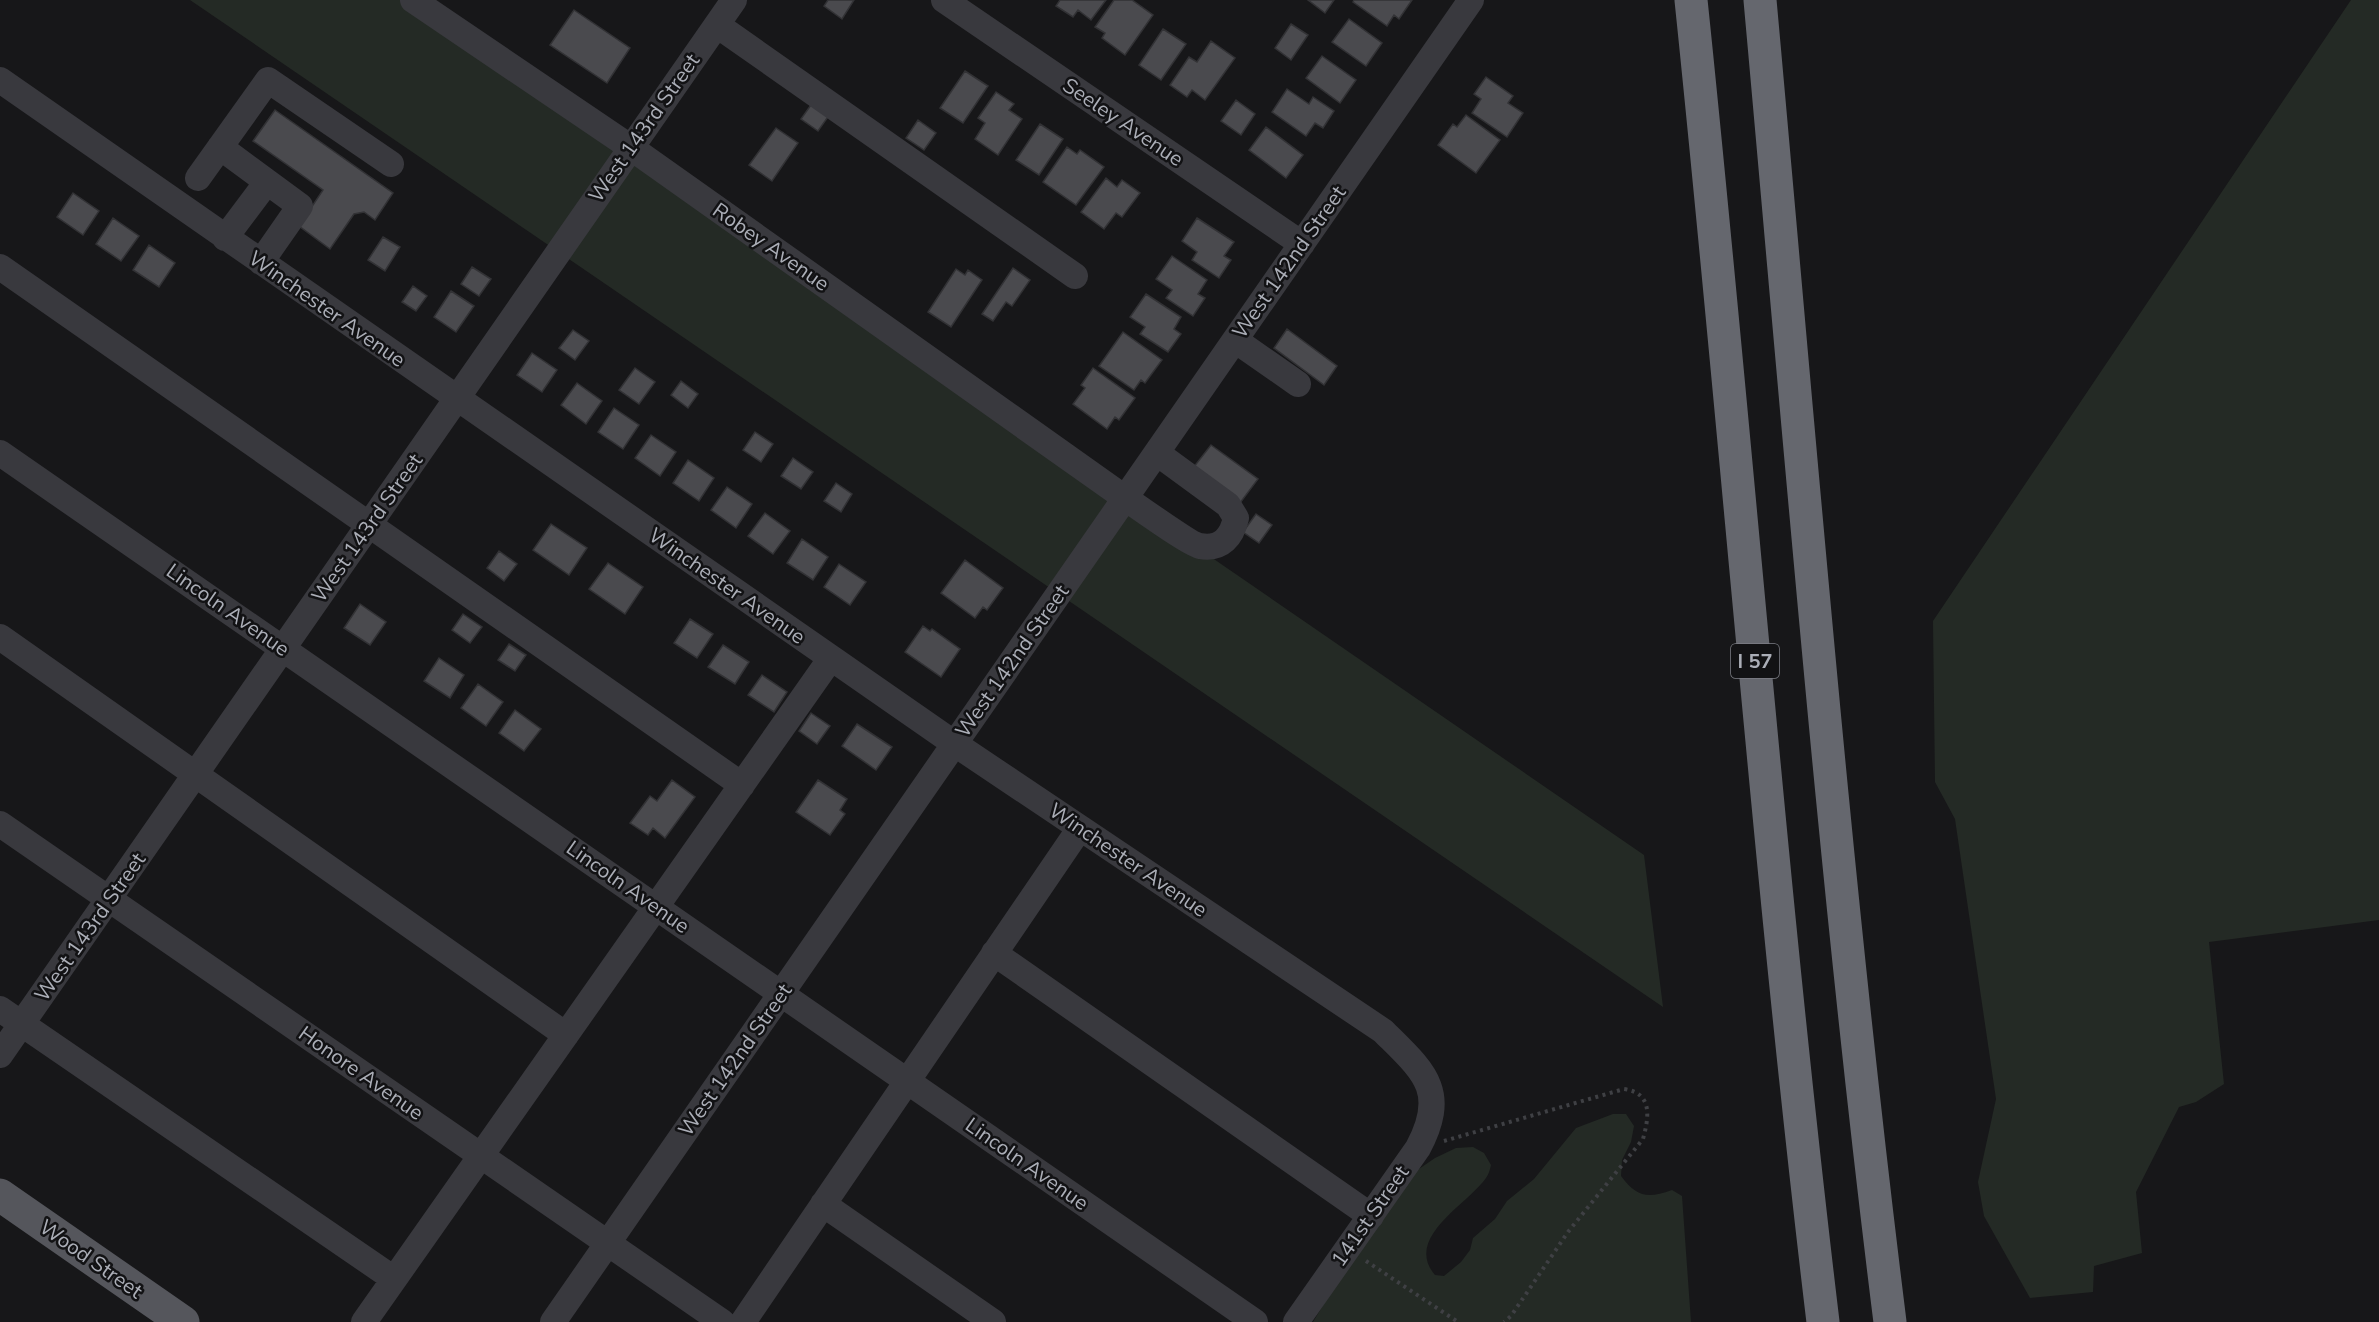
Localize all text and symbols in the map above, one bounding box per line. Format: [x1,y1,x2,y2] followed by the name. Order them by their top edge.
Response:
[582,47,706,208] street label: West 143rd Street
[1057,71,1189,173] street label: Seeley Avenue
[1226,180,1353,344] street label: West 142nd Street
[707,196,835,298] street label: Robey Avenue
[243,244,411,374] street label: Winchester Avenue
[305,447,429,608] street label: West 143rd Street
[643,521,811,651] street label: Winchester Avenue
[161,557,295,663] street label: Lincoln Avenue
[949,579,1076,743] street label: West 142nd Street
[1731,644,1779,678] road number: I 57
[1043,797,1213,923] street label: Winchester Avenue
[561,834,695,940] street label: Lincoln Avenue
[28,846,152,1007] street label: West 143rd Street
[672,978,799,1142] street label: West 142nd Street
[293,1019,429,1127] street label: Honore Avenue
[960,1111,1094,1217] street label: Lincoln Avenue
[1325,1159,1416,1272] street label: 141st Street
[34,1213,149,1305] street label: Wood Street

